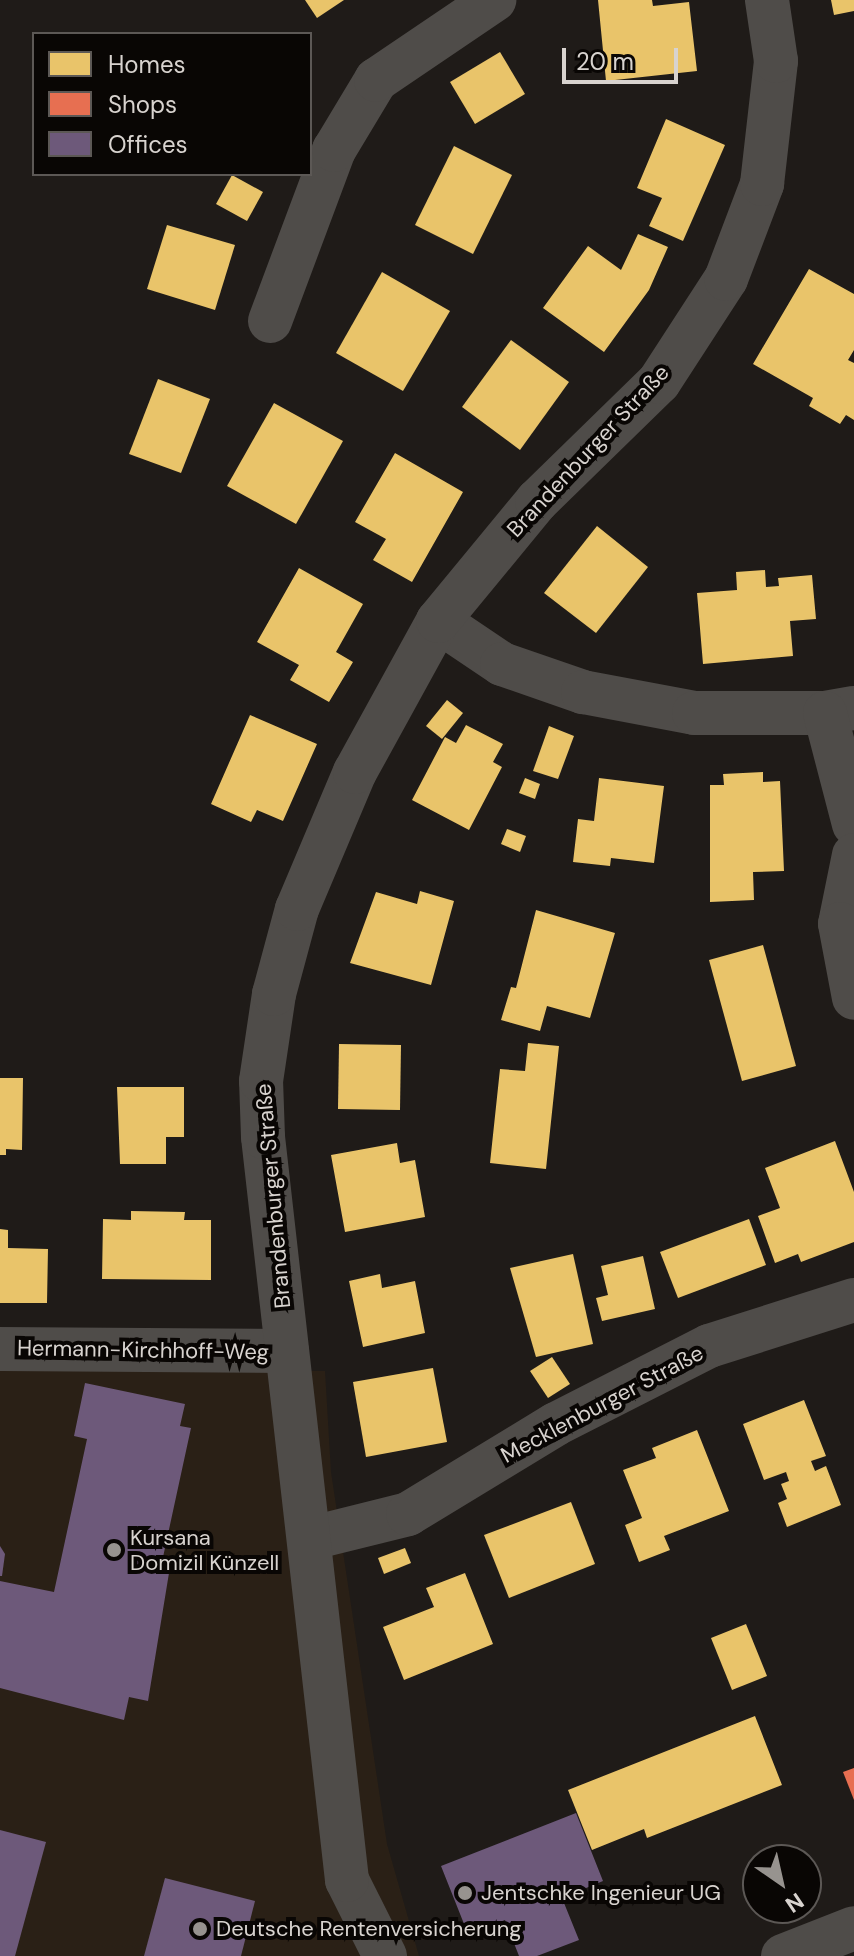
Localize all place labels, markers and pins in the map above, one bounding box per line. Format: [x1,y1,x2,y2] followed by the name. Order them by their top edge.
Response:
[130,1524,279,1576] place label: Kursana Domizil Künzell
[105,1541,123,1559] marker: Kursana Domizil Künzell
[481,1880,721,1906] place label: Jentschke Ingenieur UG
[456,1884,474,1902] marker: Jentschke Ingenieur UG
[216,1916,522,1942] place label: Deutsche Rentenversicherung
[191,1920,209,1938] marker: Deutsche Rentenversicherung

